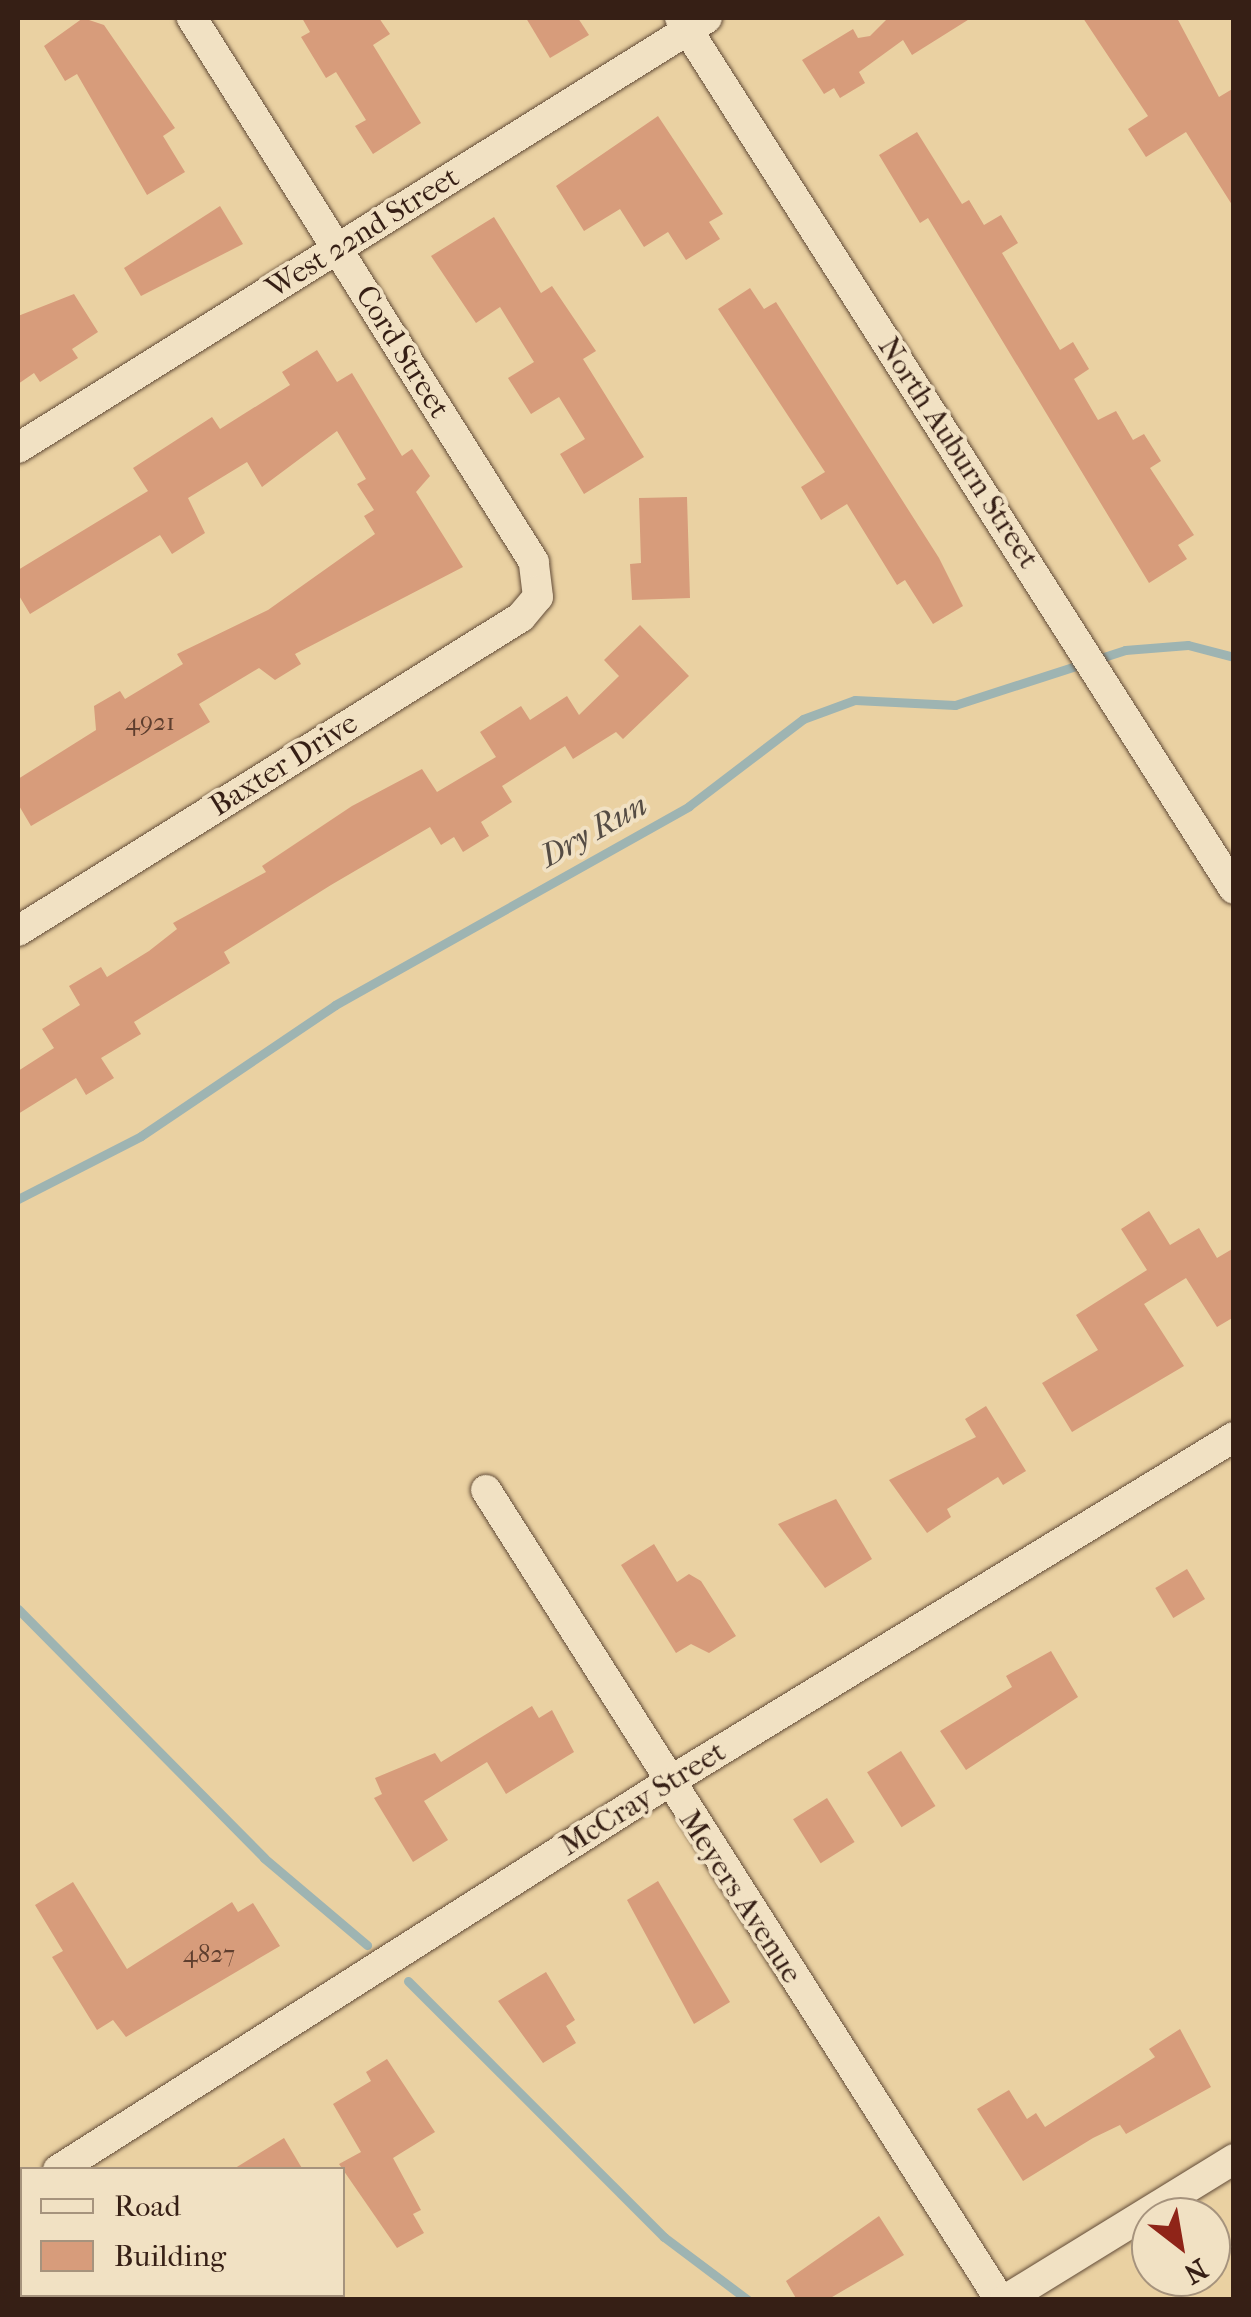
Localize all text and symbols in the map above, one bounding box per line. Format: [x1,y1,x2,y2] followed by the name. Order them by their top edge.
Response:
[260,159,466,307] street label: West 22nd Street
[347,279,457,425] street label: Cord Street
[870,331,1046,575] street label: North Auburn Street
[204,705,364,825] street label: Baxter Drive
[125,707,175,737] house number: 4921
[534,786,654,876] water label: Dry Run
[554,1734,732,1864] street label: McCray Street
[671,1804,809,1990] street label: Meyers Avenue
[183,1939,235,1969] house number: 4827
[20,2167,345,2297] legend
[114,2189,181,2224] text: Road
[1131,2197,1231,2297] north arrow
[114,2239,226,2274] text: Building
[1178,2252,1213,2291] text: N

